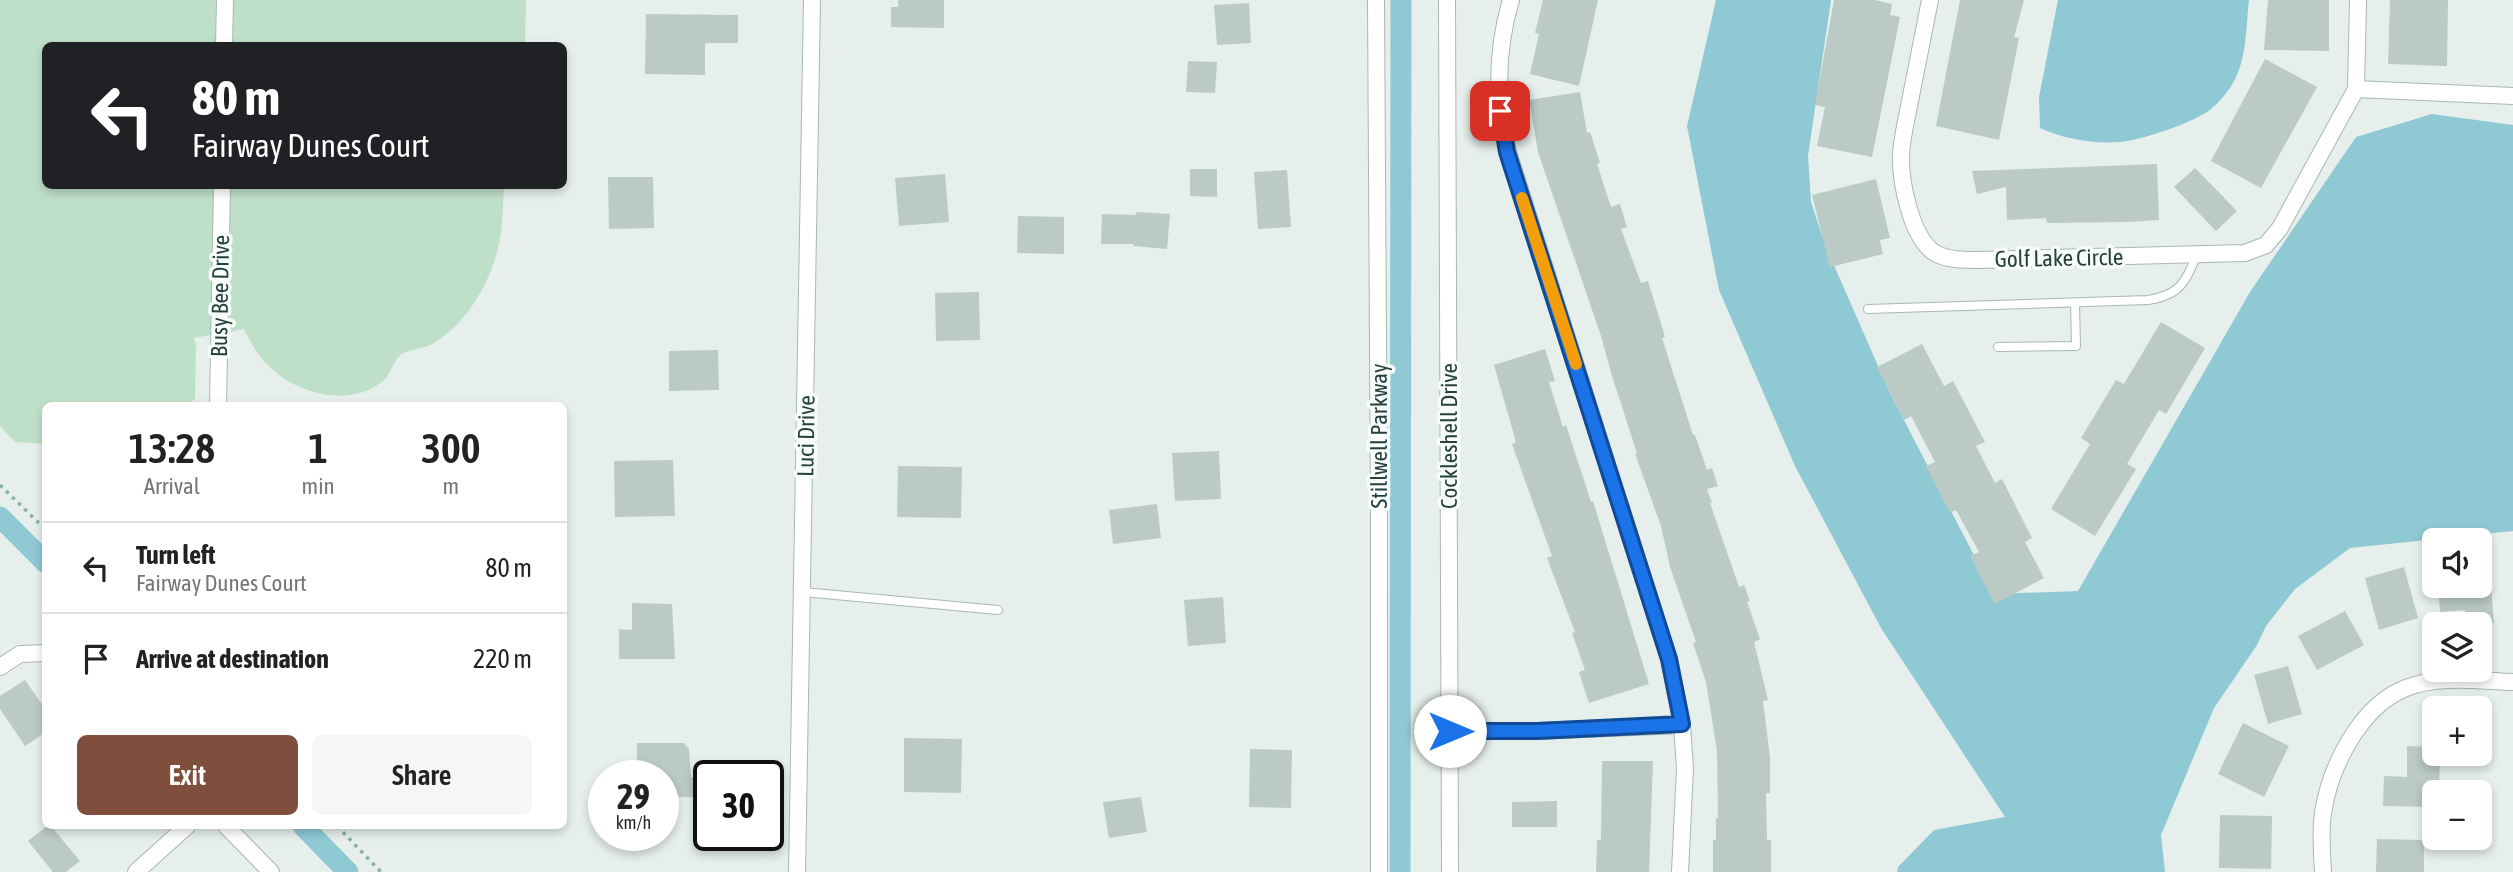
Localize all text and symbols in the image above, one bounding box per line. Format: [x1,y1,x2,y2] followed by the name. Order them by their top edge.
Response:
[192,69,280,125] text: 80 m
[77,70,168,161] icon: left
[1470,81,1530,141] pin
[1481,92,1519,130] icon: arrive
[192,127,430,164] text: Fairway Dunes Court
[206,235,234,357] street label: Busy Bee Drive
[1994,244,2124,272] street label: Golf Lake Circle
[1436,363,1462,509] street label: Cockleshell Drive
[1366,364,1392,508] street label: Stillwell Parkway
[792,395,820,477] street label: Luci Drive
[129,424,215,472] text: 13:28
[308,424,328,472] text: 1
[421,424,480,472] text: 300
[144,473,200,499] text: Arrival
[302,473,335,499] text: min
[443,473,459,499] text: m
[2422,528,2492,850] map controls
[2422,528,2492,598] button: sound
[136,540,216,570] text: Turn left
[77,549,115,587] icon: left
[485,553,532,583] text: 80 m
[136,570,307,596] text: Fairway Dunes Court
[2422,612,2492,682] button: layers
[77,640,115,678] icon: arrive
[136,644,329,674] text: Arrive at destination
[473,644,532,674] text: 220 m
[1413,694,1487,768] position arrow
[2422,696,2492,766] button: +
[77,735,298,815] button: Exit
[312,735,532,815] button: Share
[693,760,784,851] speed limit sign: 30
[617,776,650,816] text: 29
[2422,780,2492,850] button: −
[616,812,651,833] text: km/h

